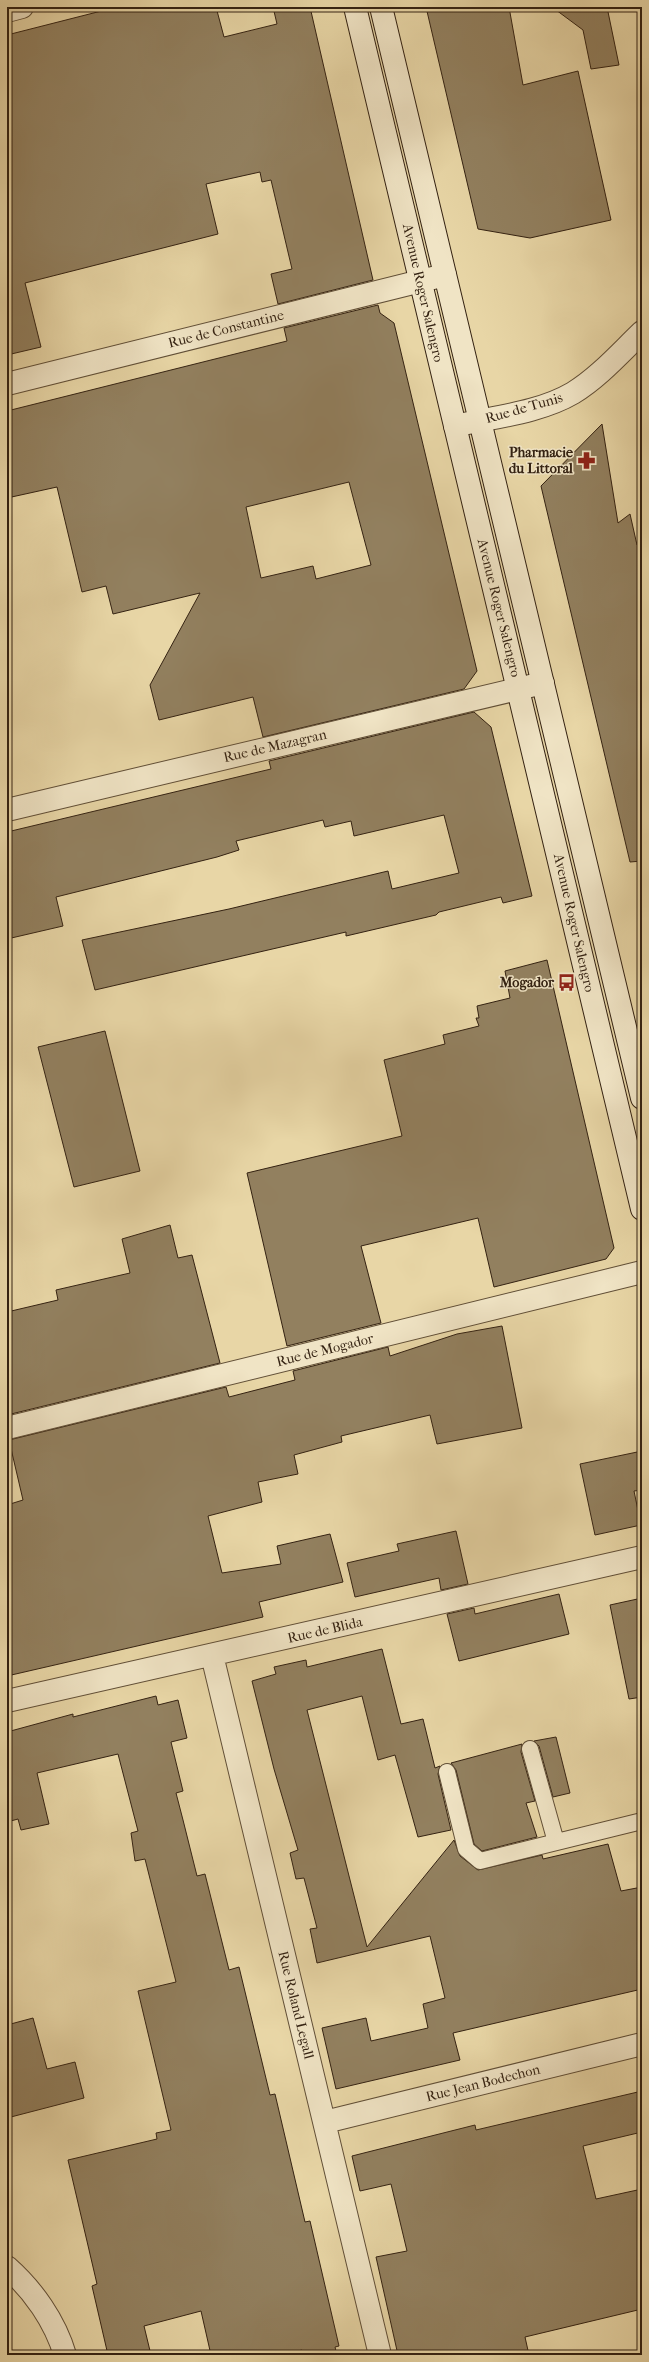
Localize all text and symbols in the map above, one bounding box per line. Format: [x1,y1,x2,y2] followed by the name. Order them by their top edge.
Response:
[399,221,447,364] street label: Avenue Roger Salengro
[166,306,286,352] street label: Rue de Constantine
[483,389,565,427] street label: Rue de Tunis
[509,444,573,477] place label: Pharmacie du Littoral
[576,450,596,470] pharmacy icon: Pharmacie du Littoral
[473,536,524,679] street label: Avenue Roger Salengro
[222,726,328,766] street label: Rue de Mazagran
[550,851,598,994] street label: Avenue Roger Salengro
[557,972,577,992] bus stop icon: Mogador
[499,974,555,991] place label: Mogador
[275,1330,375,1370] street label: Rue de Mogador
[286,1613,365,1647] street label: Rue de Blida
[274,1949,318,2061] street label: Rue Roland Legall
[424,2061,542,2105] street label: Rue Jean Bodechon

